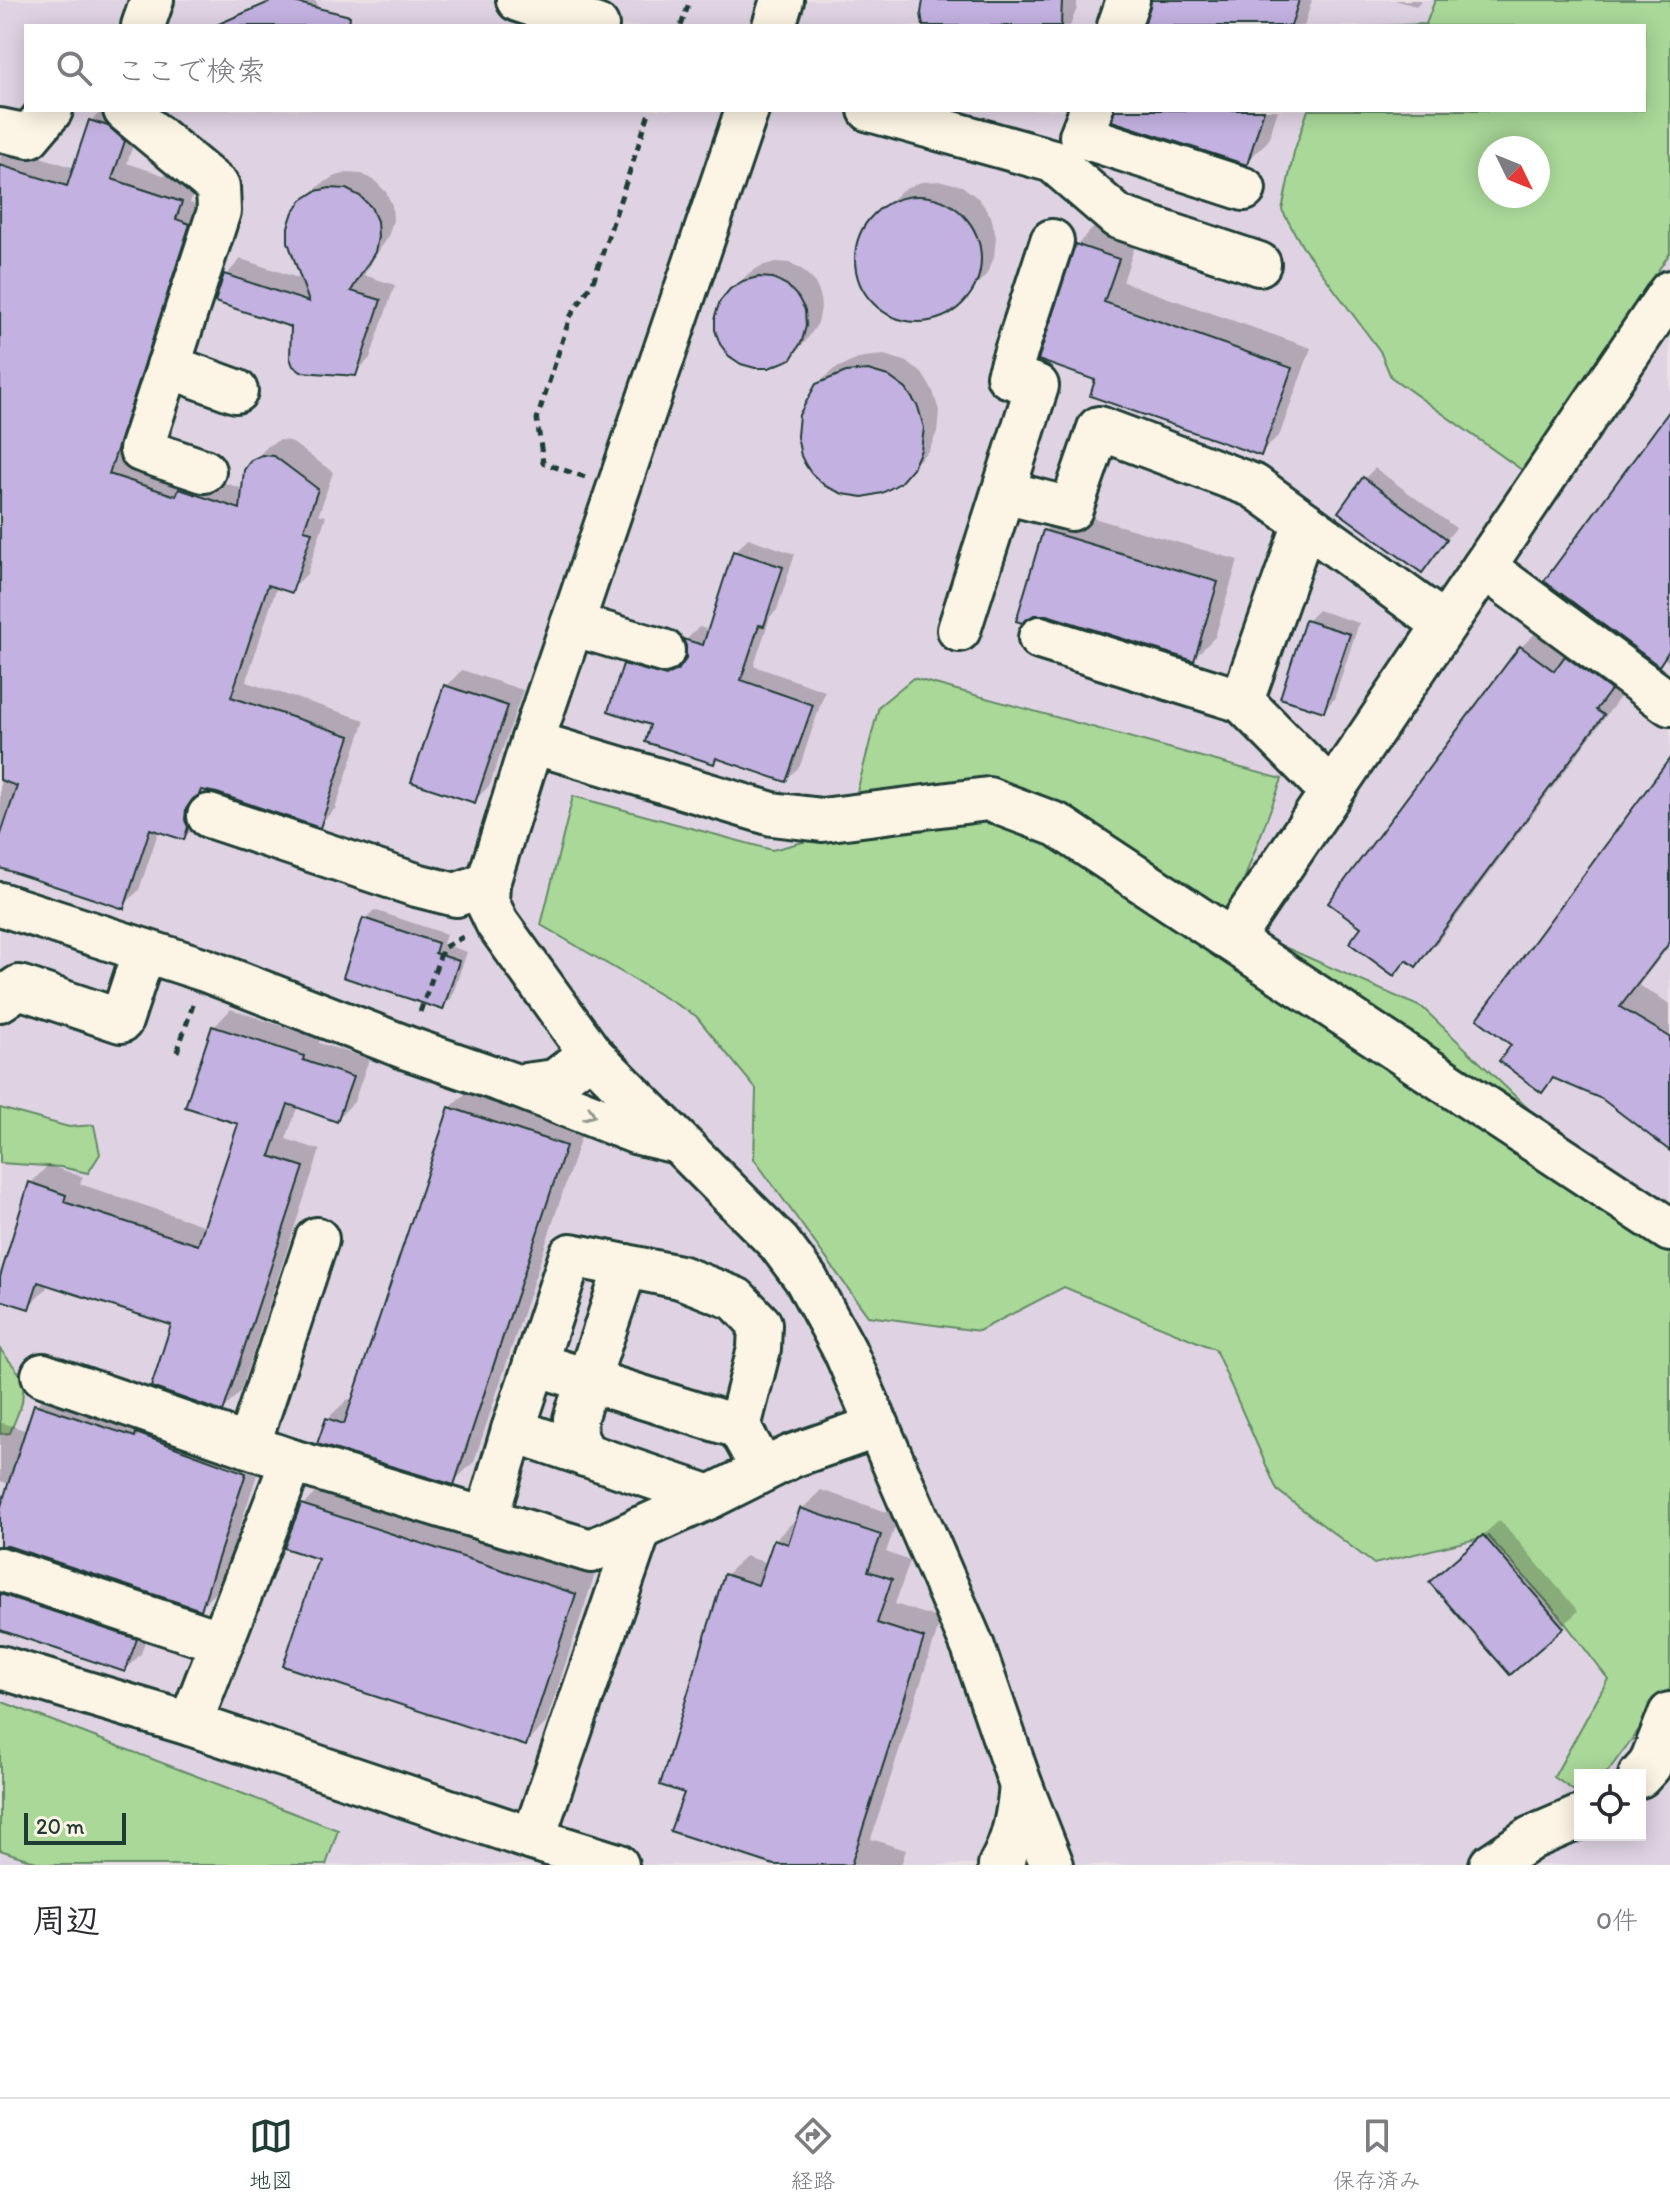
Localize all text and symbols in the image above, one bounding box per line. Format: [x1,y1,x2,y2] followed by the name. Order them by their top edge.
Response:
[24,24,1646,112] search box
[52,46,96,90] icon: search
[116,52,266,89] text: ここで検索
[1478,136,1550,208] north arrow
[582,1105,596,1121] one-way arrow
[1574,1769,1646,1841] map controls
[1574,1769,1646,1841] button: locate
[24,1809,126,1845] scale bar
[36,1813,85,1840] text: 20 m
[32,1900,100,1941] text: 周辺
[1596,1904,1638,1936] text: 0件
[249,2114,293,2194] tab: 地図
[791,2114,835,2194] tab: 経路
[1333,2114,1421,2194] tab: 保存済み

